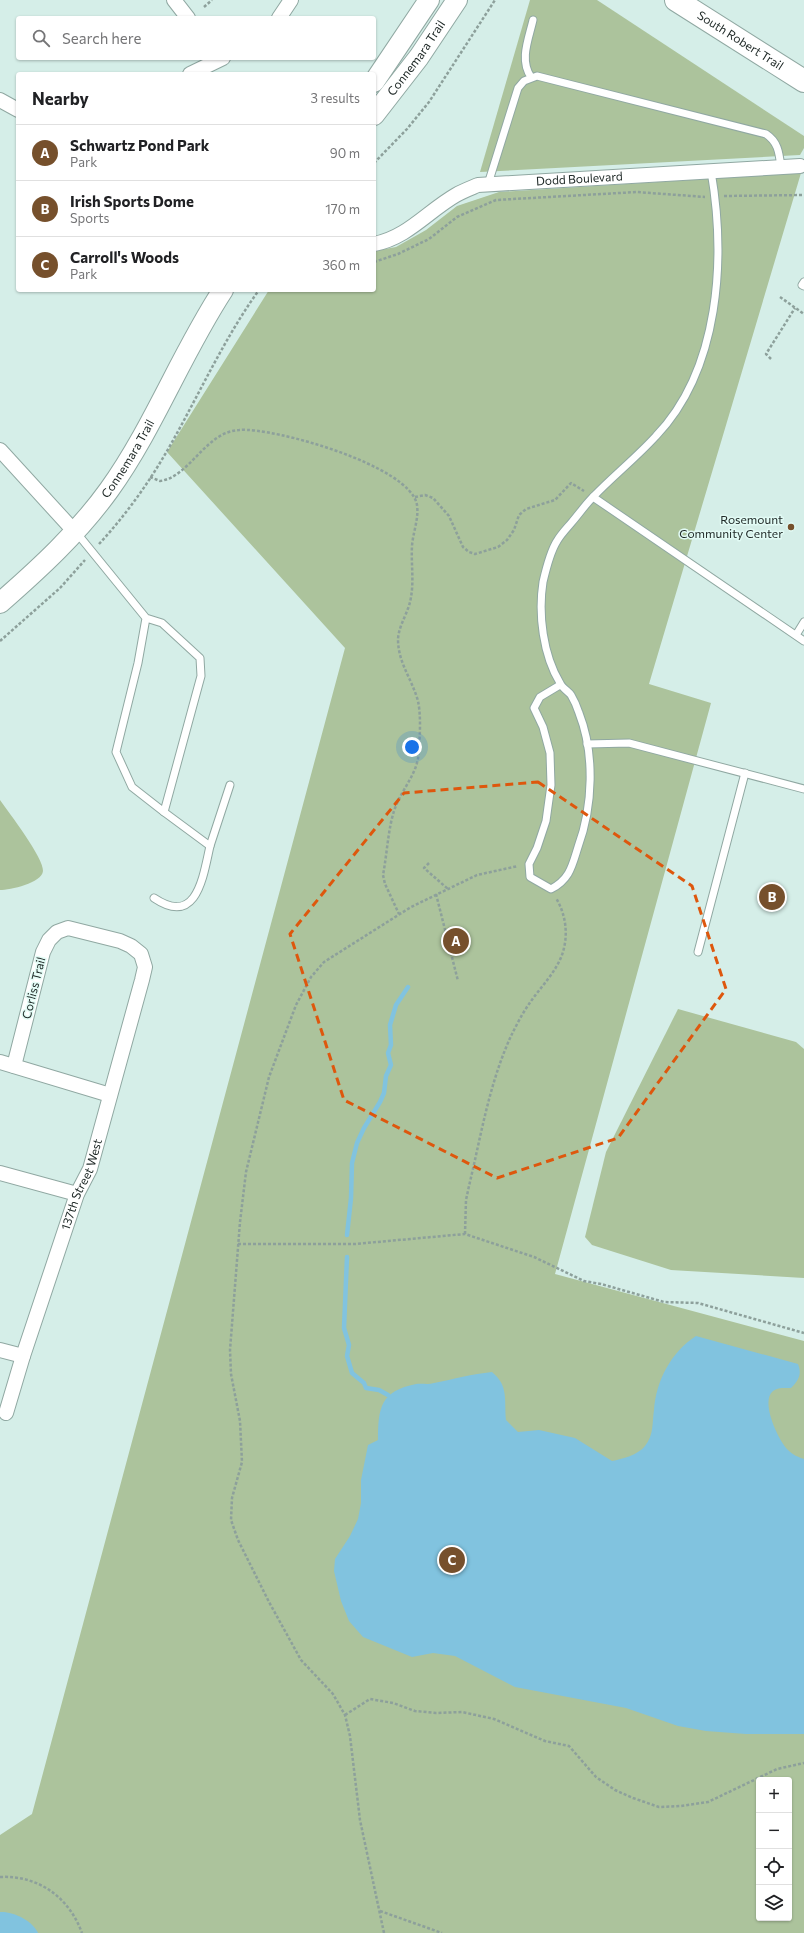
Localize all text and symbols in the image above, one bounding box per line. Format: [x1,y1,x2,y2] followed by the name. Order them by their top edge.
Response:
[695,7,786,72] street label: South Robert Trail
[16,16,376,60] search box
[384,17,447,98] street label: Connemara Trail
[30,27,52,49] icon: search
[62,29,141,47] text: Search here
[32,88,89,109] text: Nearby
[311,90,360,106] text: 3 results
[70,136,209,154] text: Schwartz Pond Park
[40,145,50,161] text: A
[330,145,360,161] text: 90 m
[70,154,97,170] text: Park
[535,168,623,188] street label: Dodd Boulevard
[70,192,194,210] text: Irish Sports Dome
[41,201,49,217] text: B
[325,201,360,217] text: 170 m
[70,210,110,226] text: Sports
[70,248,179,266] text: Carroll's Woods
[41,257,49,273] text: C
[322,257,360,273] text: 360 m
[70,266,97,282] text: Park
[98,417,157,500] street label: Connemara Trail
[679,512,783,540] place label: Rosemount Community Center
[786,522,796,532] marker: Rosemount Community Center
[402,737,422,757] your location
[759,882,785,912] pin: B
[443,926,469,956] pin: A
[19,955,47,1020] street label: Corliss Trail
[58,1137,104,1232] street label: 137th Street West
[439,1545,465,1575] pin: C
[756,1777,792,1921] map controls
[756,1777,792,1813] button: +
[756,1813,792,1849] button: −
[756,1849,792,1885] button: locate
[756,1885,792,1921] button: layers

